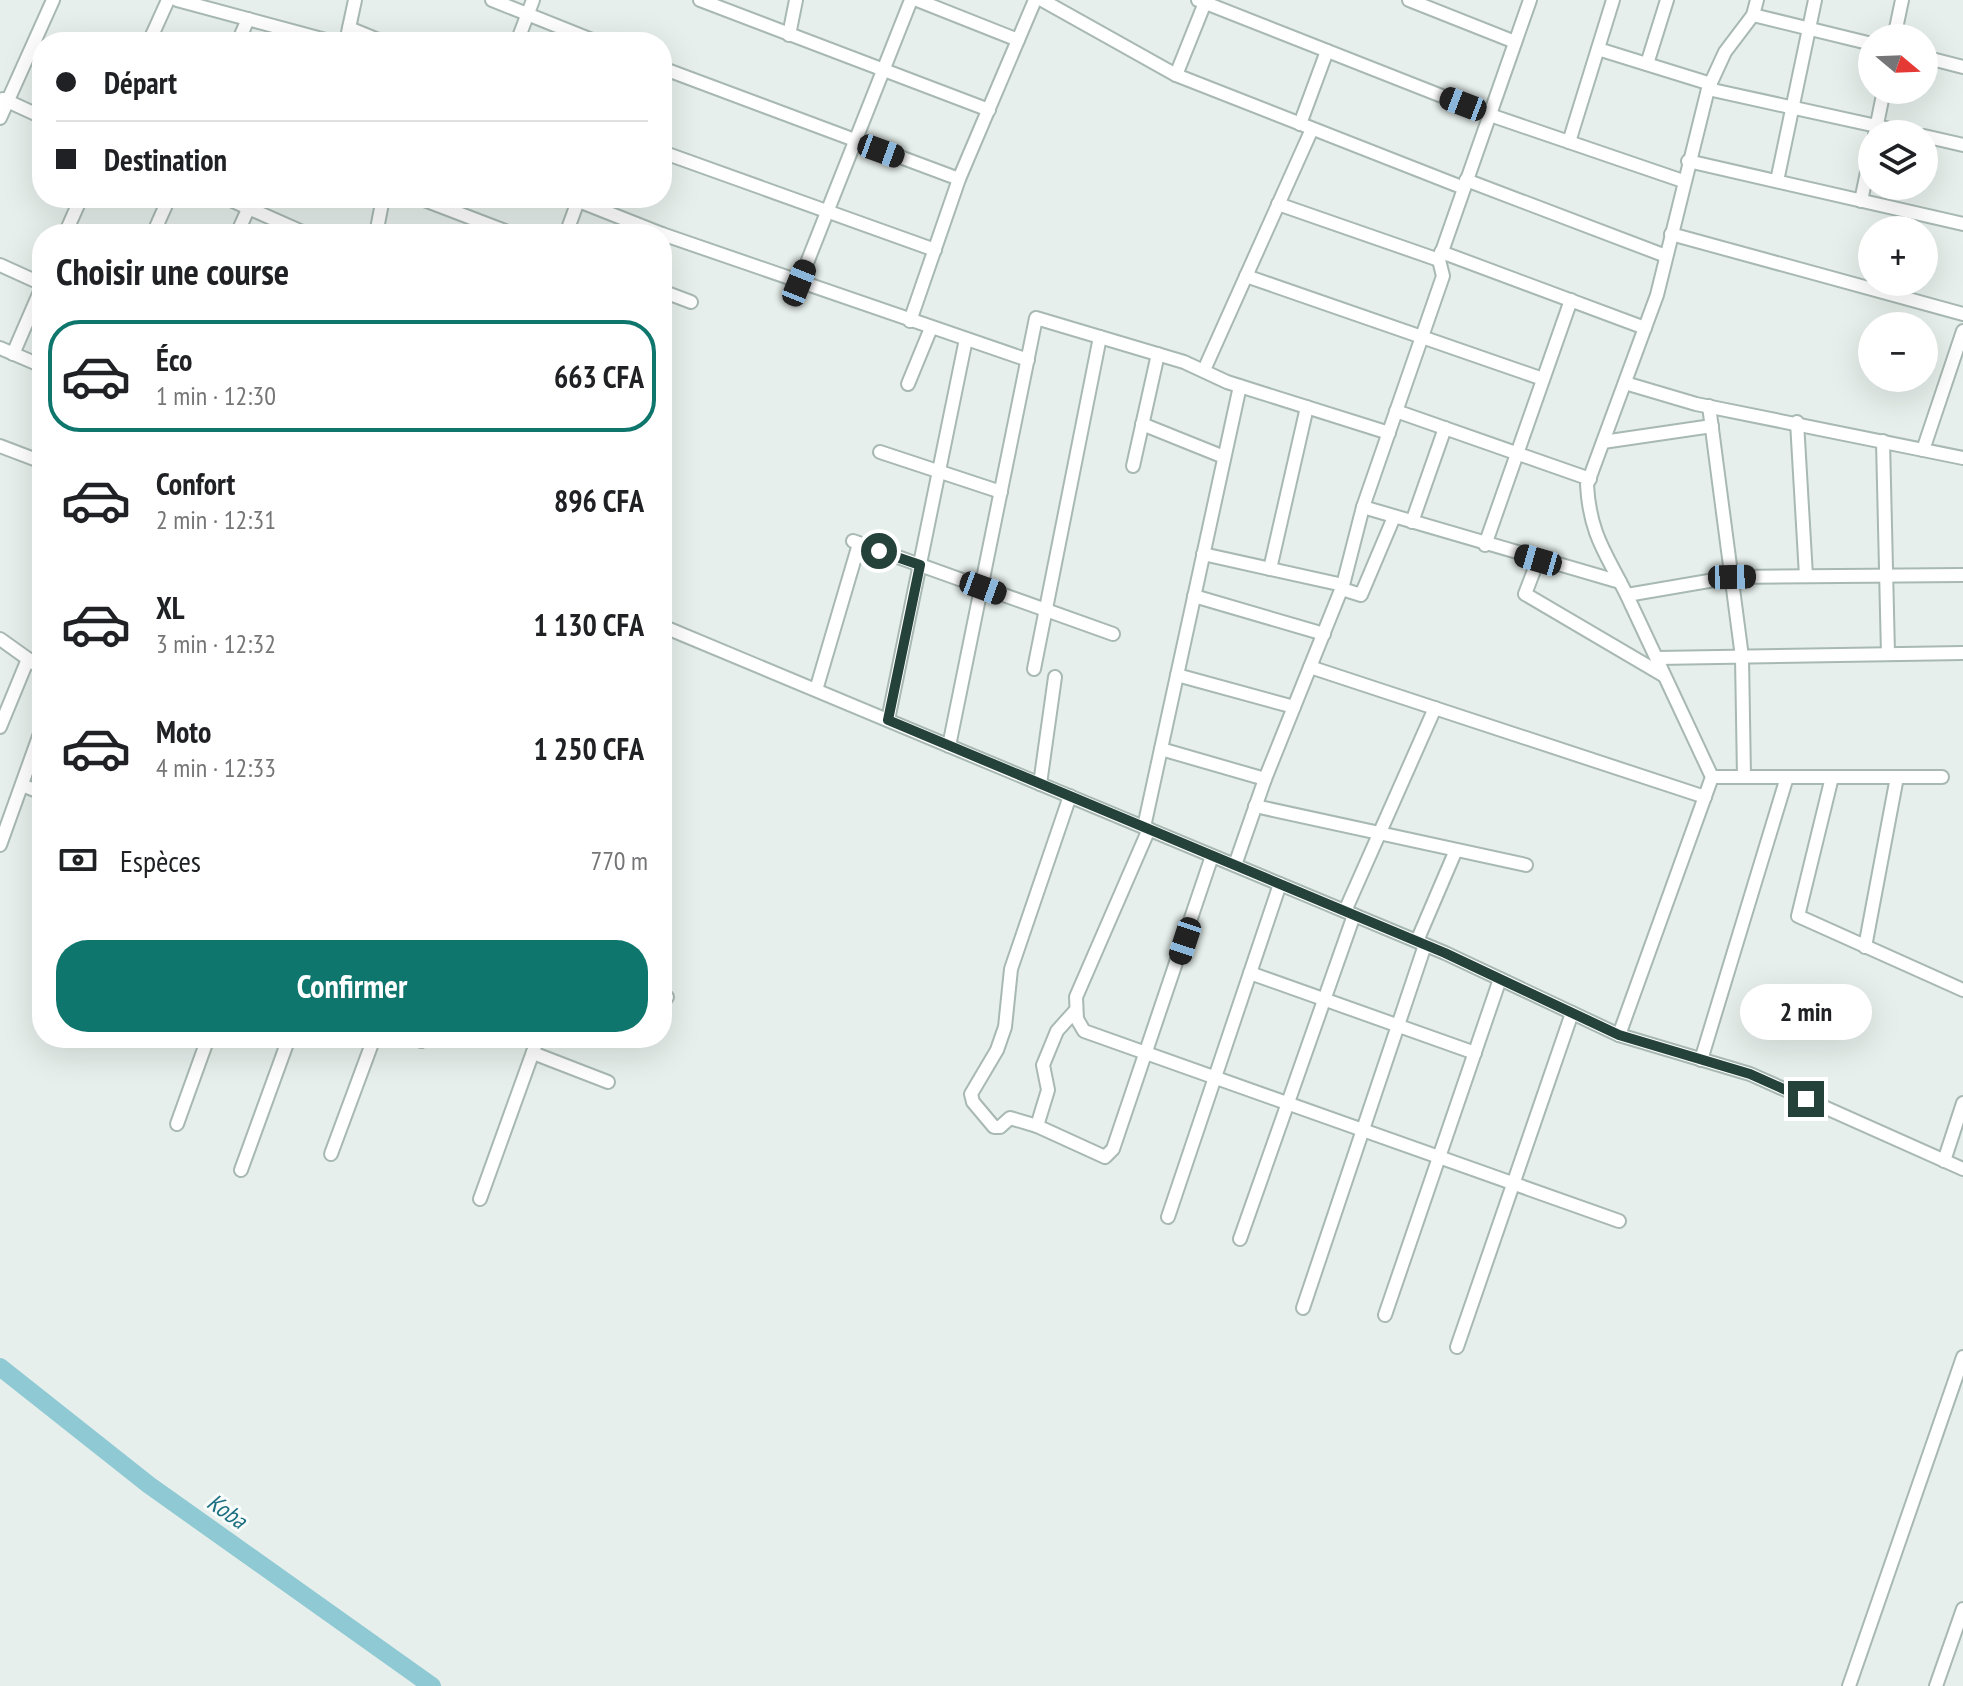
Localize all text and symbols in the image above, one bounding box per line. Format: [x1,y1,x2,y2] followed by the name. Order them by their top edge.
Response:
[1858,24,1938,104] north arrow
[1858,24,1938,392] map controls
[104,63,177,102] text: Départ
[1436,84,1490,124] car
[1858,120,1938,200] button: layers
[854,132,908,170] car
[104,140,227,179] text: Destination
[1858,216,1938,296] button: +
[56,248,289,295] text: Choisir une course
[779,256,819,310] car
[1858,312,1938,392] button: −
[60,340,132,412] icon: car
[156,340,192,379] text: Éco
[554,357,644,396] text: 663 CFA
[156,379,276,412] text: 1 min · 12:30
[60,464,132,536] icon: car
[156,464,235,503] text: Confort
[554,481,644,520] text: 896 CFA
[156,503,276,536] text: 2 min · 12:31
[861,533,897,569] route start
[1512,542,1564,578] car
[1708,565,1756,589] car
[956,569,1010,607] car
[60,588,132,660] icon: car
[156,588,185,627] text: XL
[533,605,644,644] text: 1 130 CFA
[156,627,276,660] text: 3 min · 12:32
[60,712,132,784] icon: car
[156,712,211,751] text: Moto
[533,729,644,768] text: 1 250 CFA
[156,751,276,784] text: 4 min · 12:33
[56,838,100,882] icon: cash
[120,841,201,880] text: Espèces
[590,844,648,877] text: 770 m
[1166,914,1204,968] car
[56,940,648,1032] button: Confirmer
[1740,983,1872,1039] callout: 2 min
[1780,995,1832,1028] text: 2 min
[1788,1081,1824,1117] route end
[201,1486,254,1536] water label: Koba

